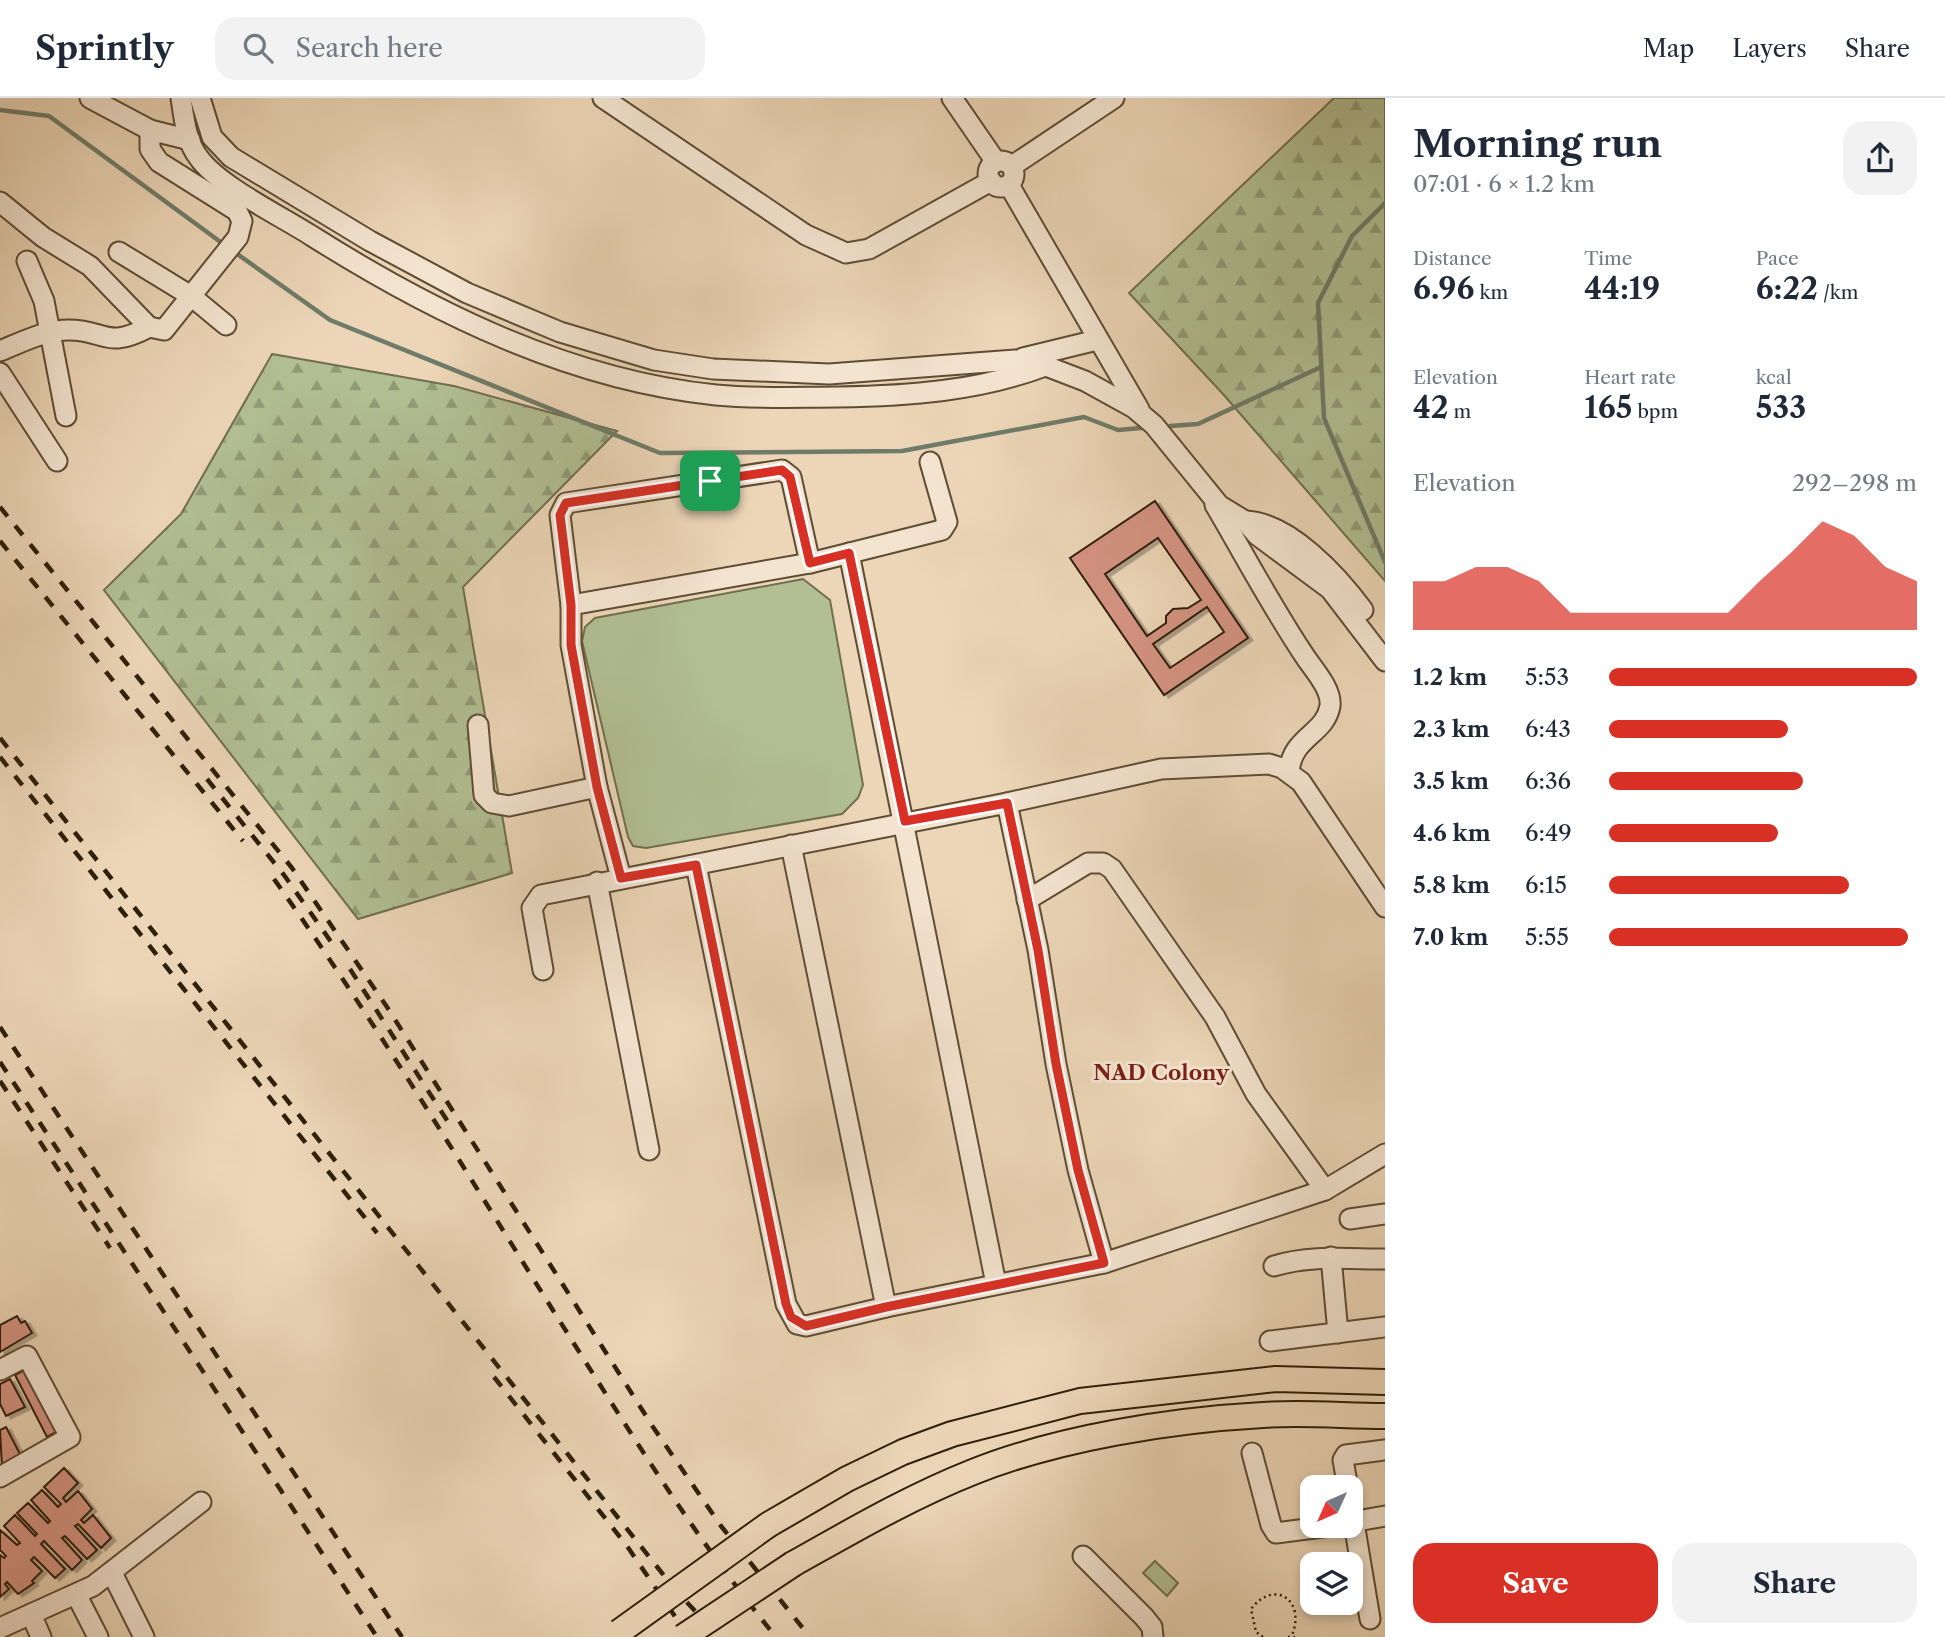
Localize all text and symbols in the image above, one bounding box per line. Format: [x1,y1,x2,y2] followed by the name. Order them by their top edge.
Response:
[215,17,705,80] search box
[35,28,173,69] text: Sprintly
[239,29,277,67] icon: search
[295,32,443,64] text: Search here
[1643,34,1694,63] text: Map
[1732,34,1807,63] text: Layers
[1845,34,1910,63] text: Share
[1413,120,1662,167] text: Morning run
[1843,121,1917,195] button: share
[1413,170,1595,198] text: 07:01 · 6 × 1.2 km
[1413,247,1492,270] text: Distance
[1584,247,1632,270] text: Time
[1756,247,1799,270] text: Pace
[1413,270,1474,307] text: 6.96
[1584,270,1660,307] text: 44:19
[1756,270,1818,307] text: 6:22
[1474,281,1508,304] text: km
[1818,281,1859,304] text: /km
[1413,366,1498,389] text: Elevation
[1584,366,1676,389] text: Heart rate
[1756,366,1792,389] text: kcal
[1413,389,1449,426] text: 42
[1584,389,1632,426] text: 165
[1756,389,1806,426] text: 533
[1449,400,1471,423] text: m
[1632,400,1678,423] text: bpm
[680,451,740,511] pin
[691,462,729,500] icon: arrive
[1413,469,1516,497] text: Elevation
[1792,469,1917,497] text: 292–298 m
[1413,663,1487,691] text: 1.2 km
[1525,663,1569,691] text: 5:53
[1413,715,1490,743] text: 2.3 km
[1525,715,1571,743] text: 6:43
[1413,767,1489,795] text: 3.5 km
[1525,767,1571,795] text: 6:36
[1413,819,1491,847] text: 4.6 km
[1525,819,1572,847] text: 6:49
[1413,871,1490,899] text: 5.8 km
[1525,871,1567,899] text: 6:15
[1413,923,1488,951] text: 7.0 km
[1525,923,1569,951] text: 5:55
[1093,1060,1230,1085] district label: NAD Colony
[1300,1475,1363,1538] north arrow
[1300,1475,1363,1615] map controls
[1413,1543,1658,1623] button: Save
[1672,1543,1917,1623] button: Share
[1300,1552,1363,1615] button: layers

